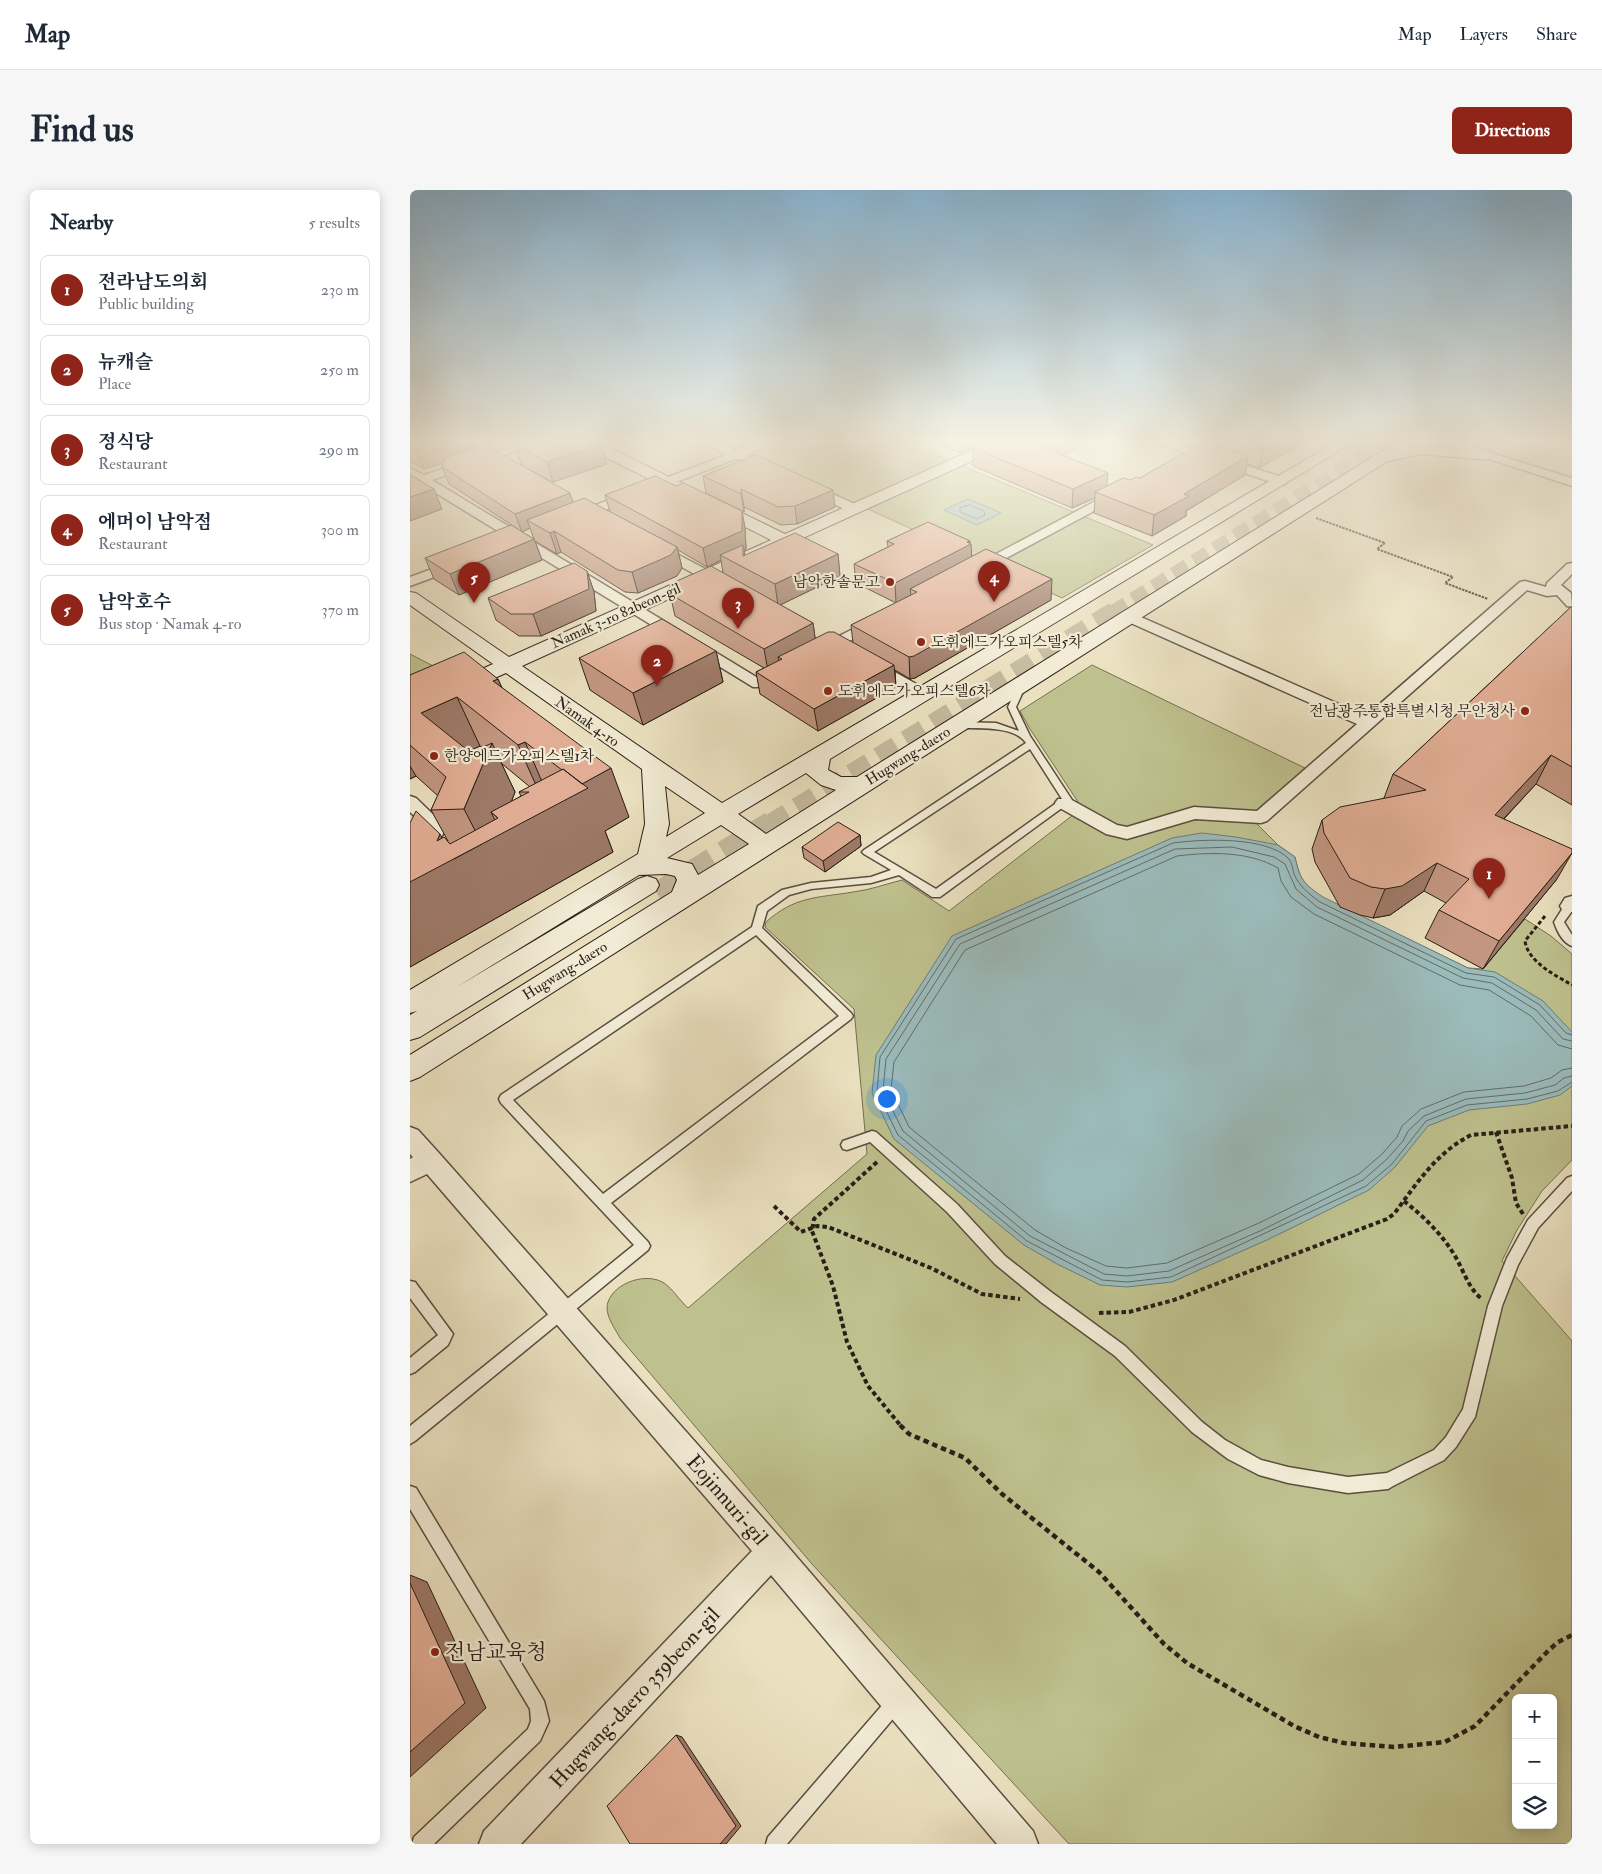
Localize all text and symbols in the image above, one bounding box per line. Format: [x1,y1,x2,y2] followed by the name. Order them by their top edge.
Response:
[25,19,70,50] text: Map
[1398,23,1432,46] text: Map
[1460,23,1508,46] text: Layers
[1536,23,1577,46] text: Share
[1452,107,1572,154] button: Directions
[30,108,134,152] text: Find us
[50,209,113,236] text: Nearby
[309,213,360,233] text: 5 results
[98,270,208,294] text: 전라남도의회
[64,280,70,300] text: 1
[321,280,359,300] text: 230 m
[98,294,194,314] text: Public building
[98,350,153,374] text: 뉴캐슬
[63,360,71,380] text: 2
[320,360,359,380] text: 250 m
[98,374,131,394] text: Place
[98,430,153,454] text: 정식당
[64,440,70,460] text: 3
[319,440,359,460] text: 290 m
[98,454,167,474] text: Restaurant
[98,510,212,534] text: 에머이 남악점
[63,520,71,540] text: 4
[321,520,359,540] text: 300 m
[98,534,167,554] text: Restaurant
[978,561,1010,602] pin: 4
[458,562,490,603] pin: 5
[793,573,880,592] place label: 남악한솔문고
[884,576,896,588] marker: 남악한솔문고
[548,579,684,653] street label: Namak 3-ro 82beon-gil
[722,588,754,629] pin: 3
[98,590,171,614] text: 남악호수
[63,600,71,620] text: 5
[322,600,359,620] text: 370 m
[98,614,241,634] text: Bus stop · Namak 4-ro
[931,633,1083,652] place label: 도휘에드가오피스텔5차
[915,636,927,648] marker: 도휘에드가오피스텔5차
[641,645,673,686] pin: 2
[838,682,991,701] place label: 도휘에드가오피스텔6차
[822,685,834,697] marker: 도휘에드가오피스텔6차
[551,693,623,751] street label: Namak 4-ro
[1309,702,1515,721] place label: 전남광주통합특별시청 무안청사
[1519,705,1531,717] marker: 전남광주통합특별시청 무안청사
[862,722,954,790] street label: Hugwang-daero
[444,747,595,766] place label: 한양에드가오피스텔1차
[428,750,440,762] marker: 한양에드가오피스텔1차
[1473,858,1505,899] pin: 1
[519,937,611,1005] street label: Hugwang-daero
[874,1086,900,1112] your location
[680,1449,774,1551] street label: Eojinnuri-gil
[544,1601,726,1794] street label: Hugwang-daero 359beon-gil
[445,1639,546,1666] place label: 전남교육청
[429,1646,441,1658] marker: 전남교육청
[1512,1694,1557,1829] map controls
[1512,1694,1557,1739] button: +
[1512,1739,1557,1784] button: −
[1512,1784,1557,1829] button: layers

